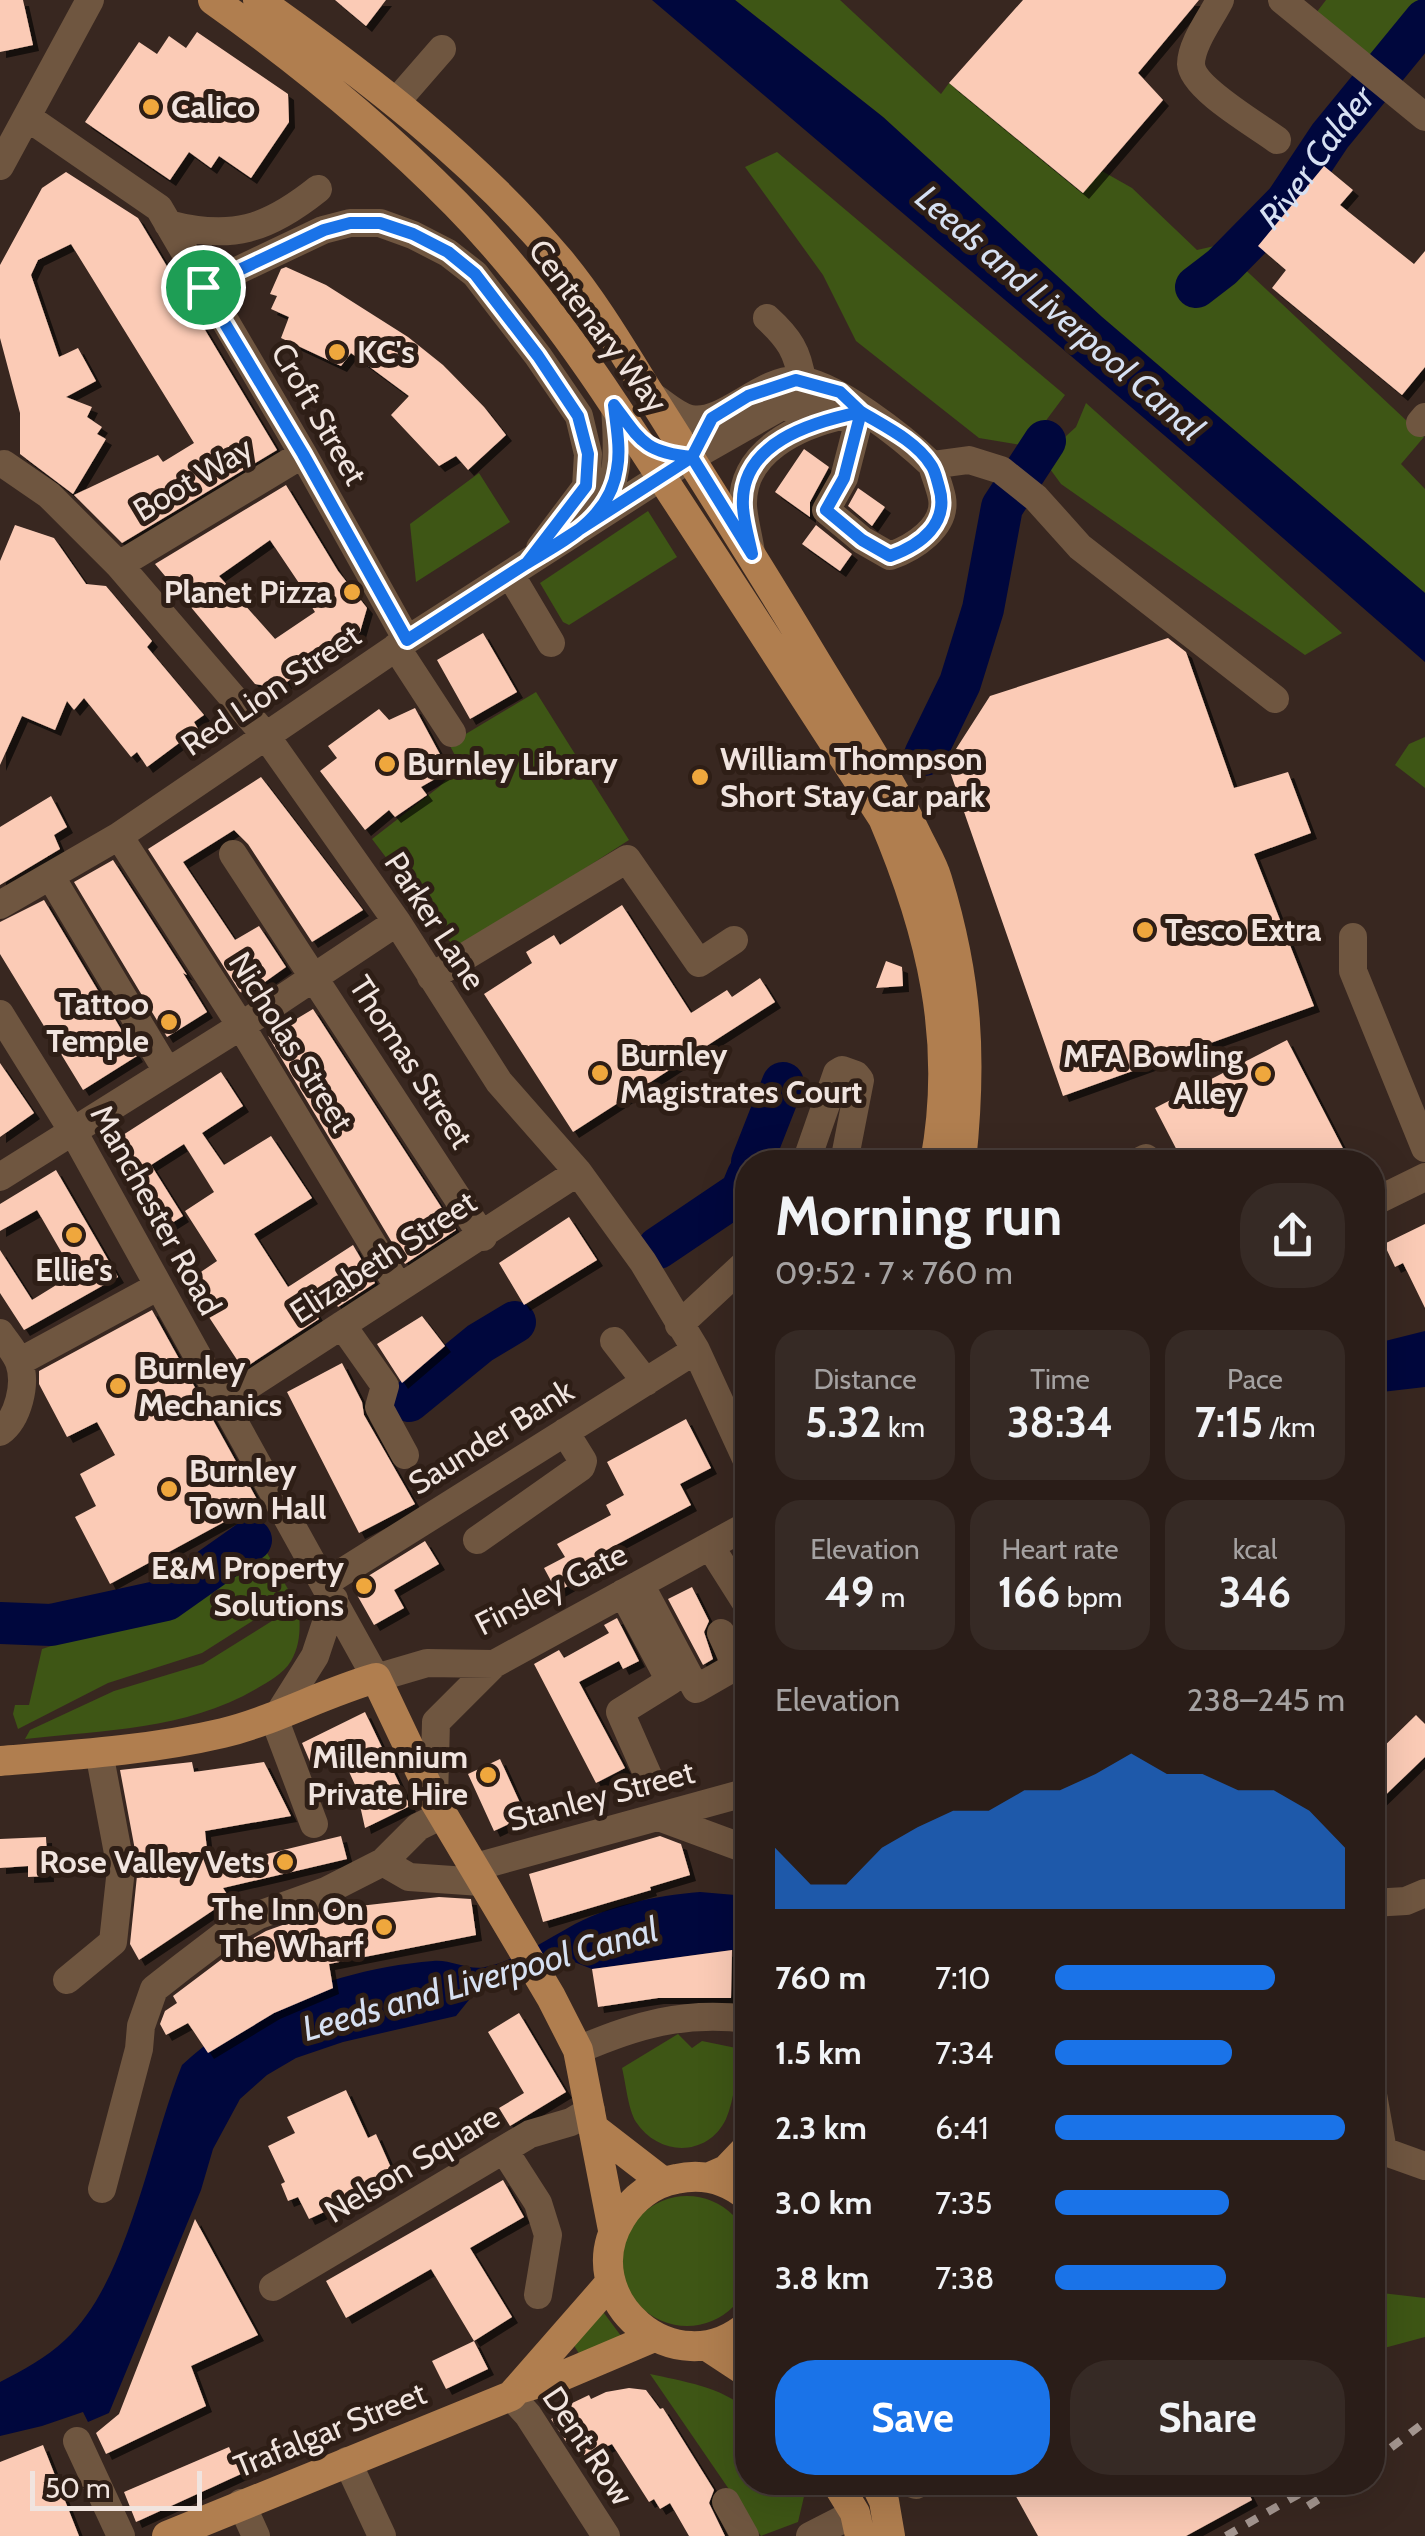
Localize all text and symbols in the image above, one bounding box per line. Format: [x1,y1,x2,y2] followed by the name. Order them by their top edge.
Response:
[1249,76,1384,238] water label: River Calder
[171,87,255,126] place label: Calico
[140,96,162,118] marker: Calico
[907,176,1214,450] water label: Leeds and Liverpool Canal
[521,231,676,420] street label: Centenary Way
[161,245,246,330] pin
[176,260,231,315] icon: arrive
[357,332,415,371] place label: KC's
[263,336,376,492] street label: Croft Street
[326,341,348,363] marker: KC's
[126,428,259,529] street label: Boot Way
[164,572,332,611] place label: Planet Pizza
[341,581,363,603] marker: Planet Pizza
[174,615,368,764] street label: Red Lion Street
[720,739,986,815] place label: William Thompson Short Stay Car park
[407,744,618,783] place label: Burnley Library
[376,753,398,775] marker: Burnley Library
[689,766,711,788] marker: William Thompson Short Stay Car park
[376,845,494,997] street label: Parker Lane
[1165,910,1322,949] place label: Tesco Extra
[1134,919,1156,941] marker: Tesco Extra
[221,945,362,1139] street label: Nicholas Street
[341,968,482,1156] street label: Thomas Street
[46,984,149,1060] place label: Tattoo Temple
[158,1011,180,1033] marker: Tattoo Temple
[620,1035,862,1111] place label: Burnley Magistrates Court
[1063,1036,1244,1112] place label: MFA Bowling Alley
[589,1062,611,1084] marker: Burnley Magistrates Court
[1252,1063,1274,1085] marker: MFA Bowling Alley
[83,1098,230,1322] street label: Manchester Road
[282,1182,483,1331] street label: Elizabeth Street
[775,1182,1062,1249] text: Morning run
[1240,1183,1345,1288] button: share
[63,1224,85,1246] marker: Ellie's
[35,1250,113,1289] place label: Ellie's
[775,1253,1013,1292] text: 09:52 · 7 × 760 m
[138,1348,282,1424] place label: Burnley Mechanics
[813,1362,917,1396] text: Distance
[1030,1362,1090,1396] text: Time
[1227,1362,1283,1396] text: Pace
[401,1370,581,1503] street label: Saunder Bank
[107,1375,129,1397] marker: Burnley Mechanics
[805,1396,882,1448] text: 5.32
[1007,1396,1113,1448] text: 38:34
[1194,1396,1263,1448] text: 7:15
[882,1410,925,1444] text: km
[1263,1410,1316,1444] text: /km
[189,1451,326,1527] place label: Burnley Town Hall
[158,1478,180,1500] marker: Burnley Town Hall
[810,1532,920,1566] text: Elevation
[1001,1532,1119,1566] text: Heart rate
[1233,1532,1277,1566] text: kcal
[468,1534,633,1643] street label: Finsley Gate
[151,1548,345,1624] place label: E&M Property Solutions
[825,1566,874,1618] text: 49
[998,1566,1060,1618] text: 166
[1219,1566,1291,1618] text: 346
[353,1575,375,1597] marker: E&M Property Solutions
[874,1580,905,1614] text: m
[1060,1580,1122,1614] text: bpm
[775,1680,900,1719] text: Elevation
[1187,1680,1345,1719] text: 238–245 m
[307,1737,468,1813] place label: Millennium Private Hire
[503,1752,699,1839] street label: Stanley Street
[477,1764,499,1786] marker: Millennium Private Hire
[39,1842,265,1881] place label: Rose Valley Vets
[274,1851,296,1873] marker: Rose Valley Vets
[212,1889,364,1965] place label: The Inn On The Wharf
[297,1907,663,2050] water label: Leeds and Liverpool Canal
[373,1916,395,1938] marker: The Inn On The Wharf
[775,1958,866,1997] text: 760 m
[935,1958,991,1997] text: 7:10
[775,2033,862,2072] text: 1.5 km
[935,2033,994,2072] text: 7:34
[317,2096,506,2231] street label: Nelson Square
[775,2108,867,2147] text: 2.3 km
[935,2108,989,2147] text: 6:41
[775,2183,872,2222] text: 3.0 km
[935,2183,992,2222] text: 7:35
[775,2258,869,2297] text: 3.8 km
[935,2258,994,2297] text: 7:38
[775,2360,1050,2475] button: Save
[1070,2360,1345,2475] button: Share
[228,2373,432,2486] street label: Trafalgar Street
[535,2379,642,2512] street label: Dent Row
[30,2466,202,2510] scale bar
[45,2471,111,2505] text: 50 m

